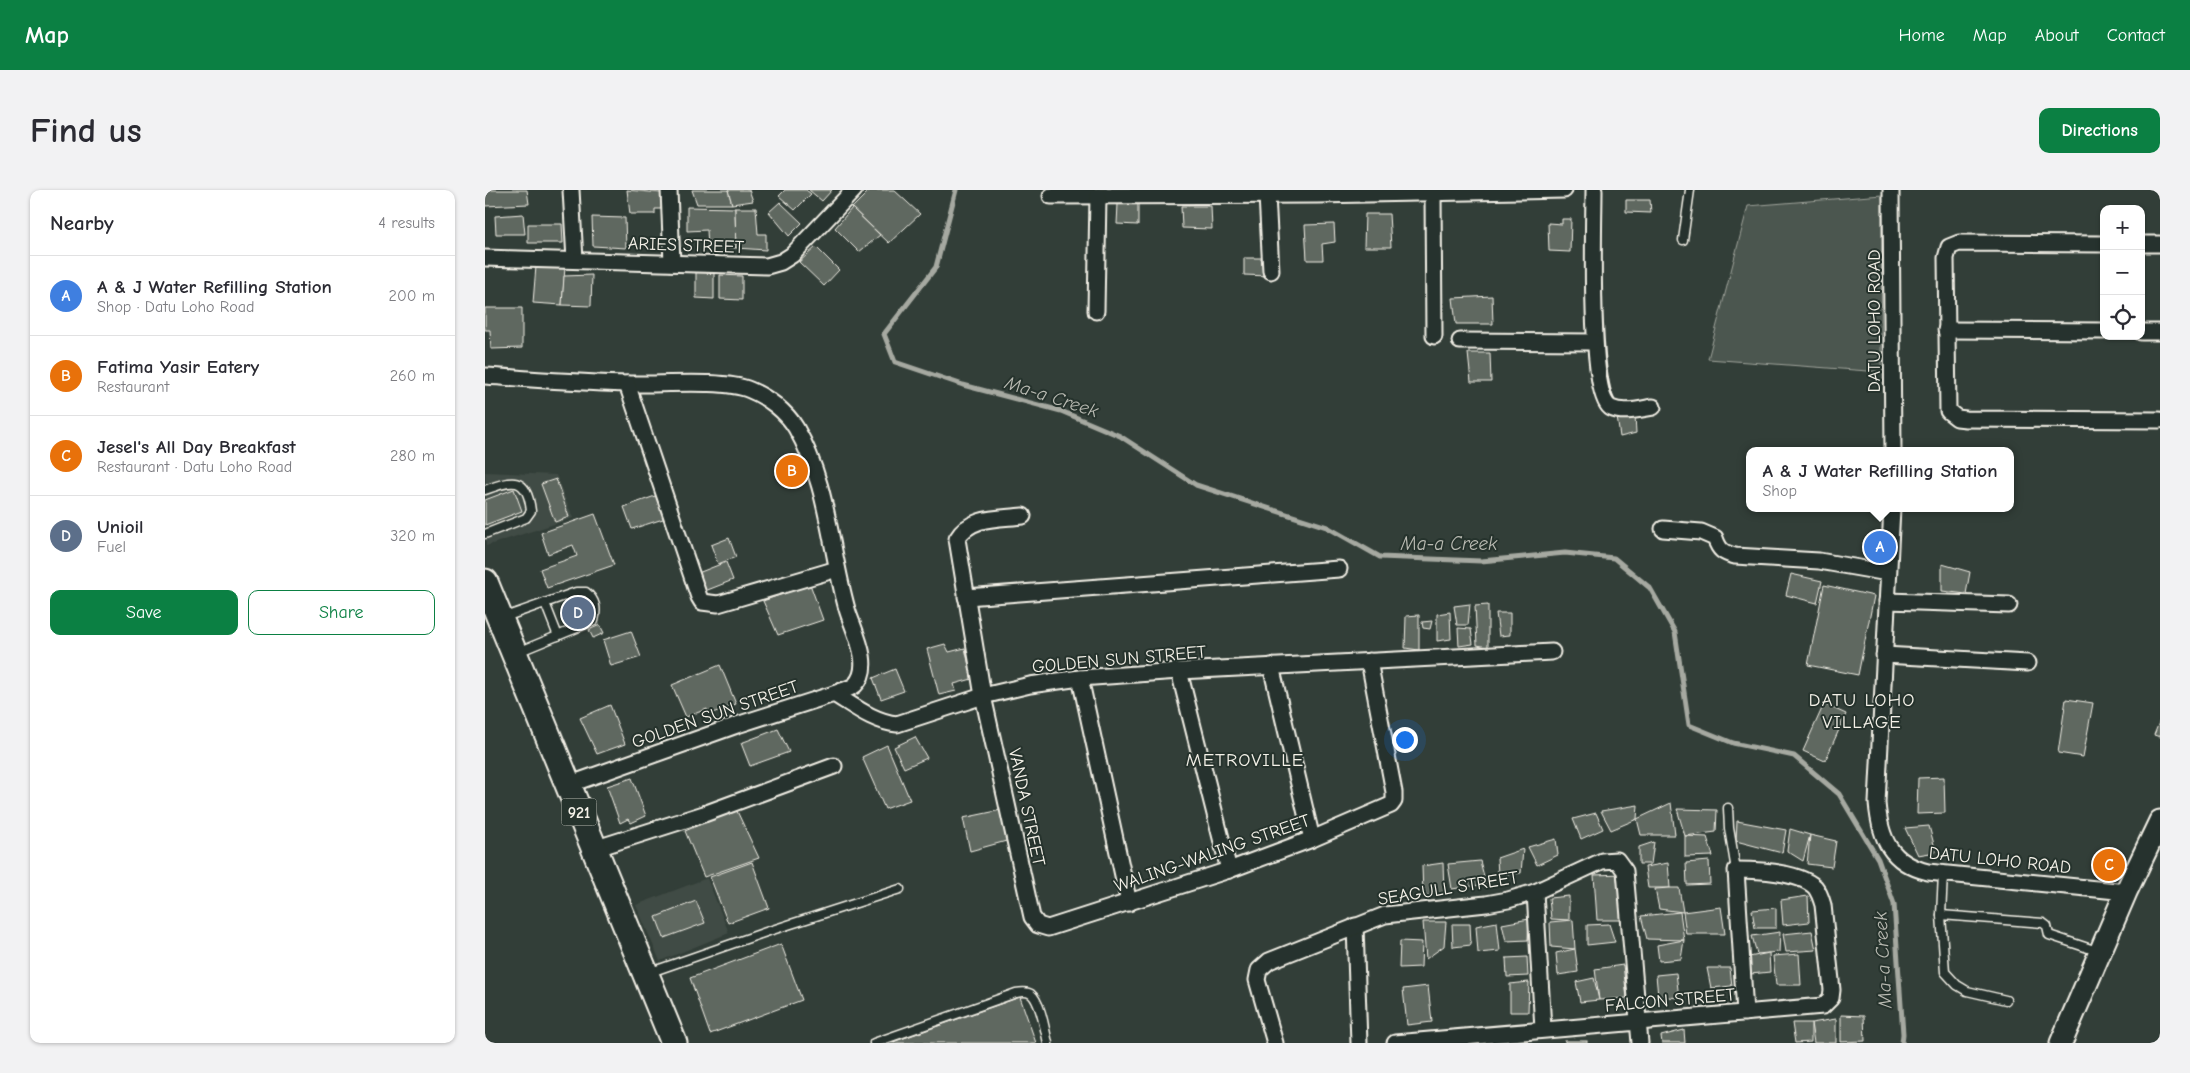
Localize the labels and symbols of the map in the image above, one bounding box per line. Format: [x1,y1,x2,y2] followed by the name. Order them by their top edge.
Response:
[628,233,745,258] street label: ARIES STREET
[1864,250,1885,392] street label: DATU LOHO ROAD
[1001,371,1102,423] water label: Ma-a Creek
[776,452,808,490] pin: B
[1864,528,1896,566] pin: A
[1400,533,1498,555] water label: Ma-a Creek
[562,594,594,632] pin: D
[1031,641,1208,678] street label: GOLDEN SUN STREET
[629,676,802,753] street label: GOLDEN SUN STREET
[1808,689,1916,733] district label: DATU LOHO VILLAGE
[1392,727,1418,753] your location
[1004,746,1049,868] street label: VANDA STREET
[1186,749,1304,771] district label: METROVILLE
[561,798,597,826] road number: 921
[1111,810,1313,897] street label: WALING-WALING STREET
[1928,843,2072,878] street label: DATU LOHO ROAD
[2093,846,2125,884] pin: C
[1376,867,1520,910] street label: SEAGULL STREET
[1869,910,1897,1010] water label: Ma-a Creek
[1604,984,1737,1017] street label: FALCON STREET

